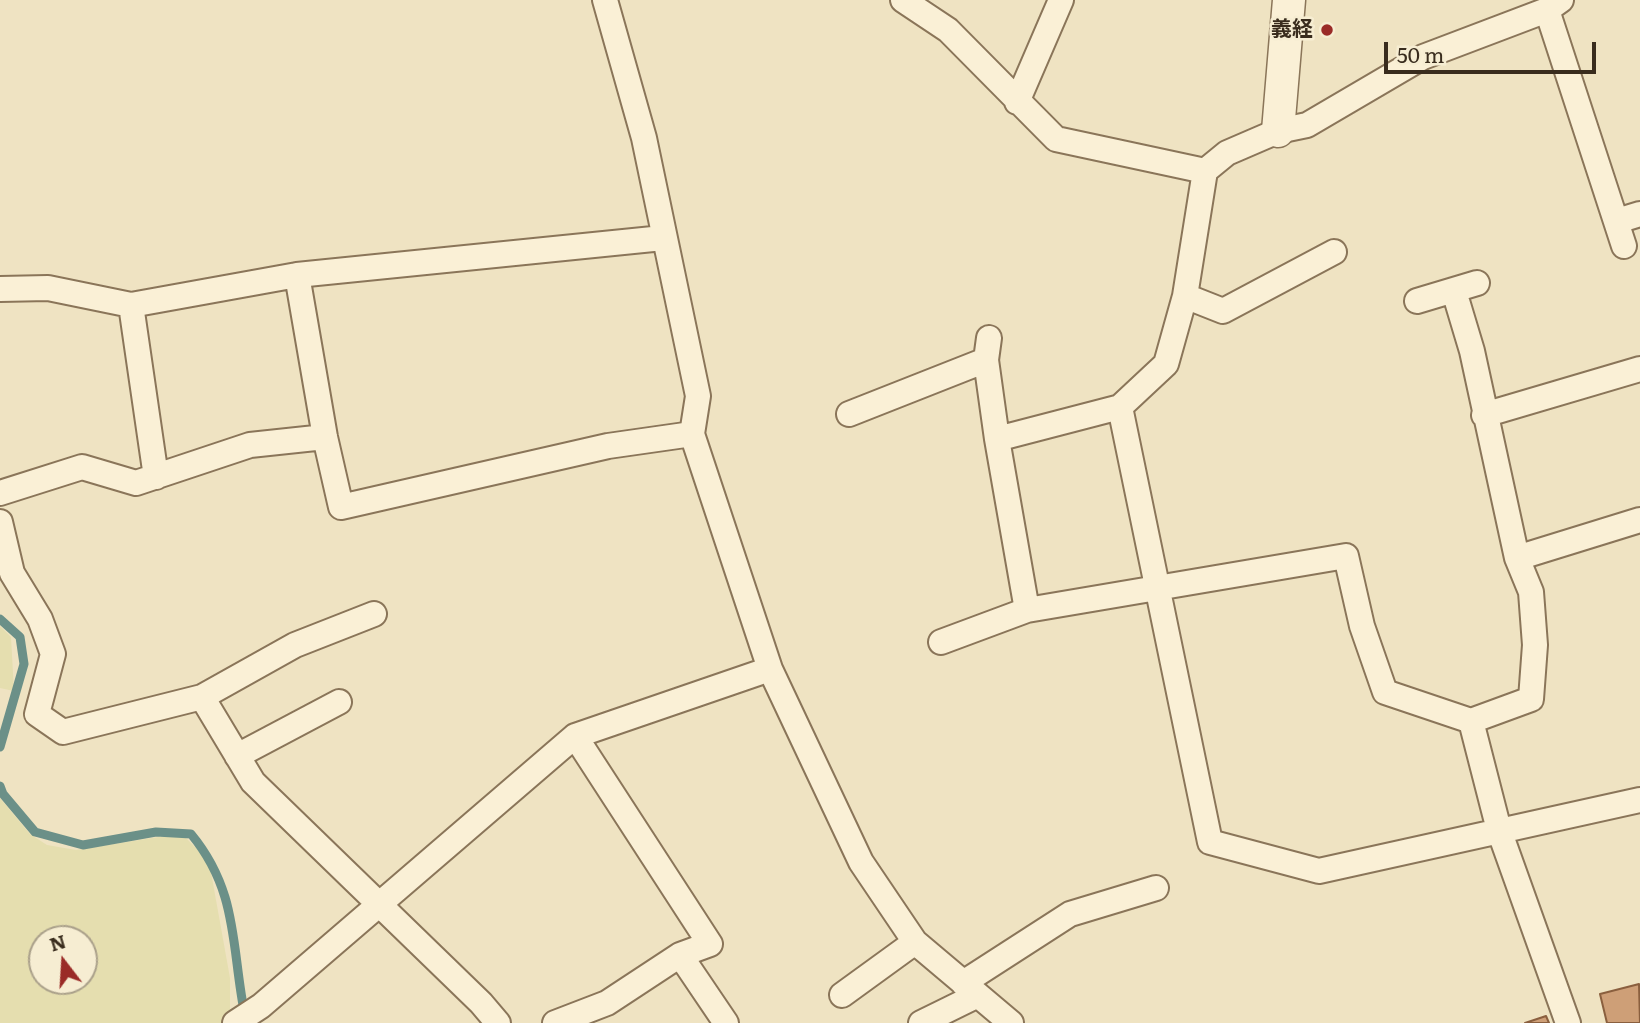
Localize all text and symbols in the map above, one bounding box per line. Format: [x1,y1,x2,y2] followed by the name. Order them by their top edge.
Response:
[1271,17,1313,43] place label: 義経
[1319,22,1335,38] marker: 義経
[1388,28,1600,72] scale bar
[1397,38,1444,69] text: 50 m
[28,925,98,995] north arrow
[46,926,69,958] text: N

